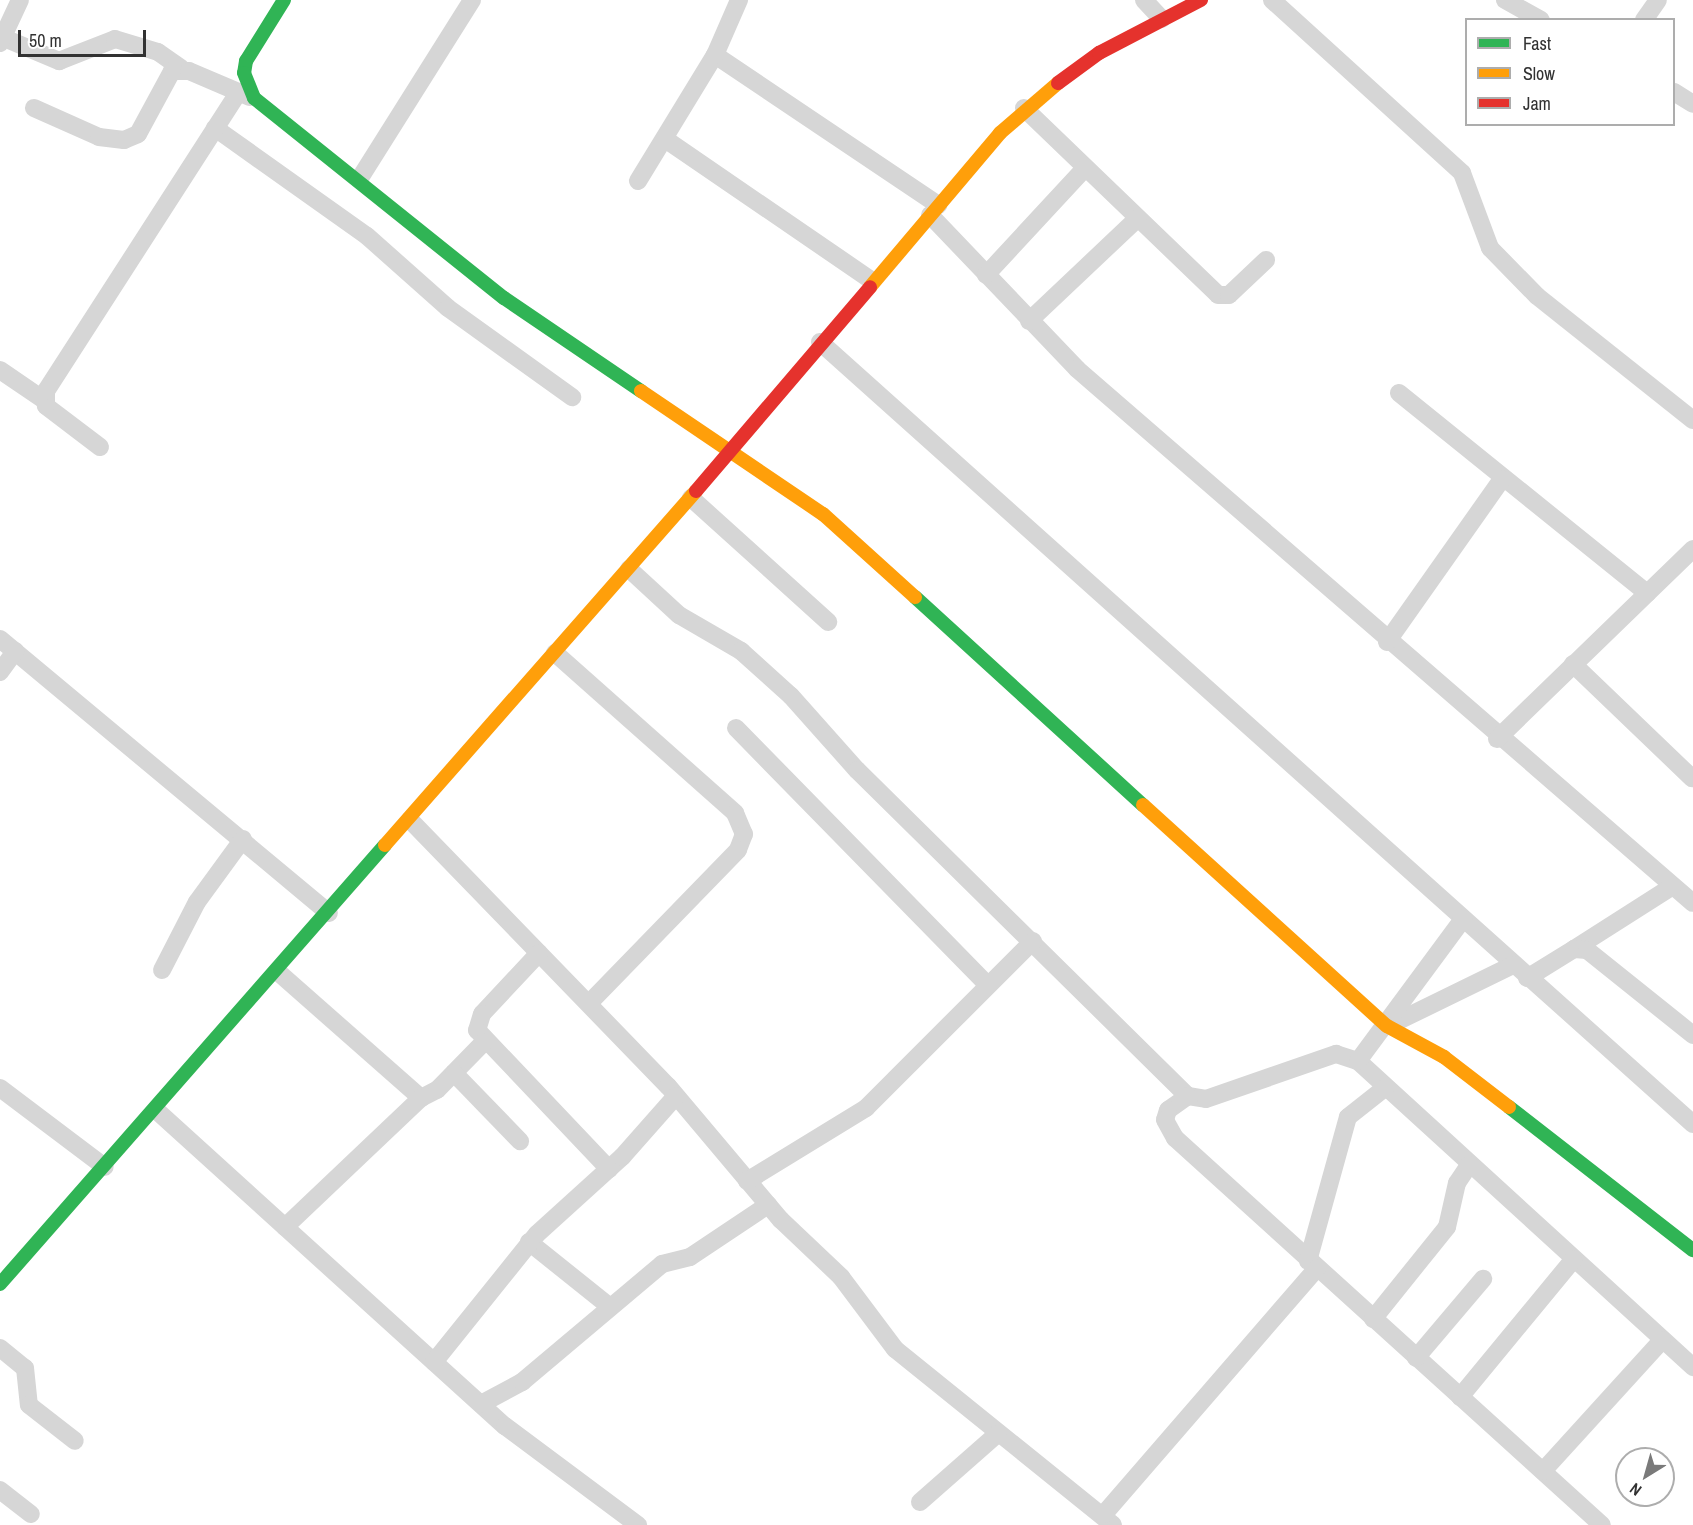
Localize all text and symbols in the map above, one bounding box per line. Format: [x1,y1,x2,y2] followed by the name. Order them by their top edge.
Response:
[21,18,148,56] scale bar
[1465,18,1675,126] legend
[29,28,62,53] text: 50 m
[1523,31,1551,56] text: Fast
[1523,61,1555,86] text: Slow
[1523,91,1551,116] text: Jam
[1615,1447,1675,1507] north arrow
[1625,1478,1646,1501] text: N

